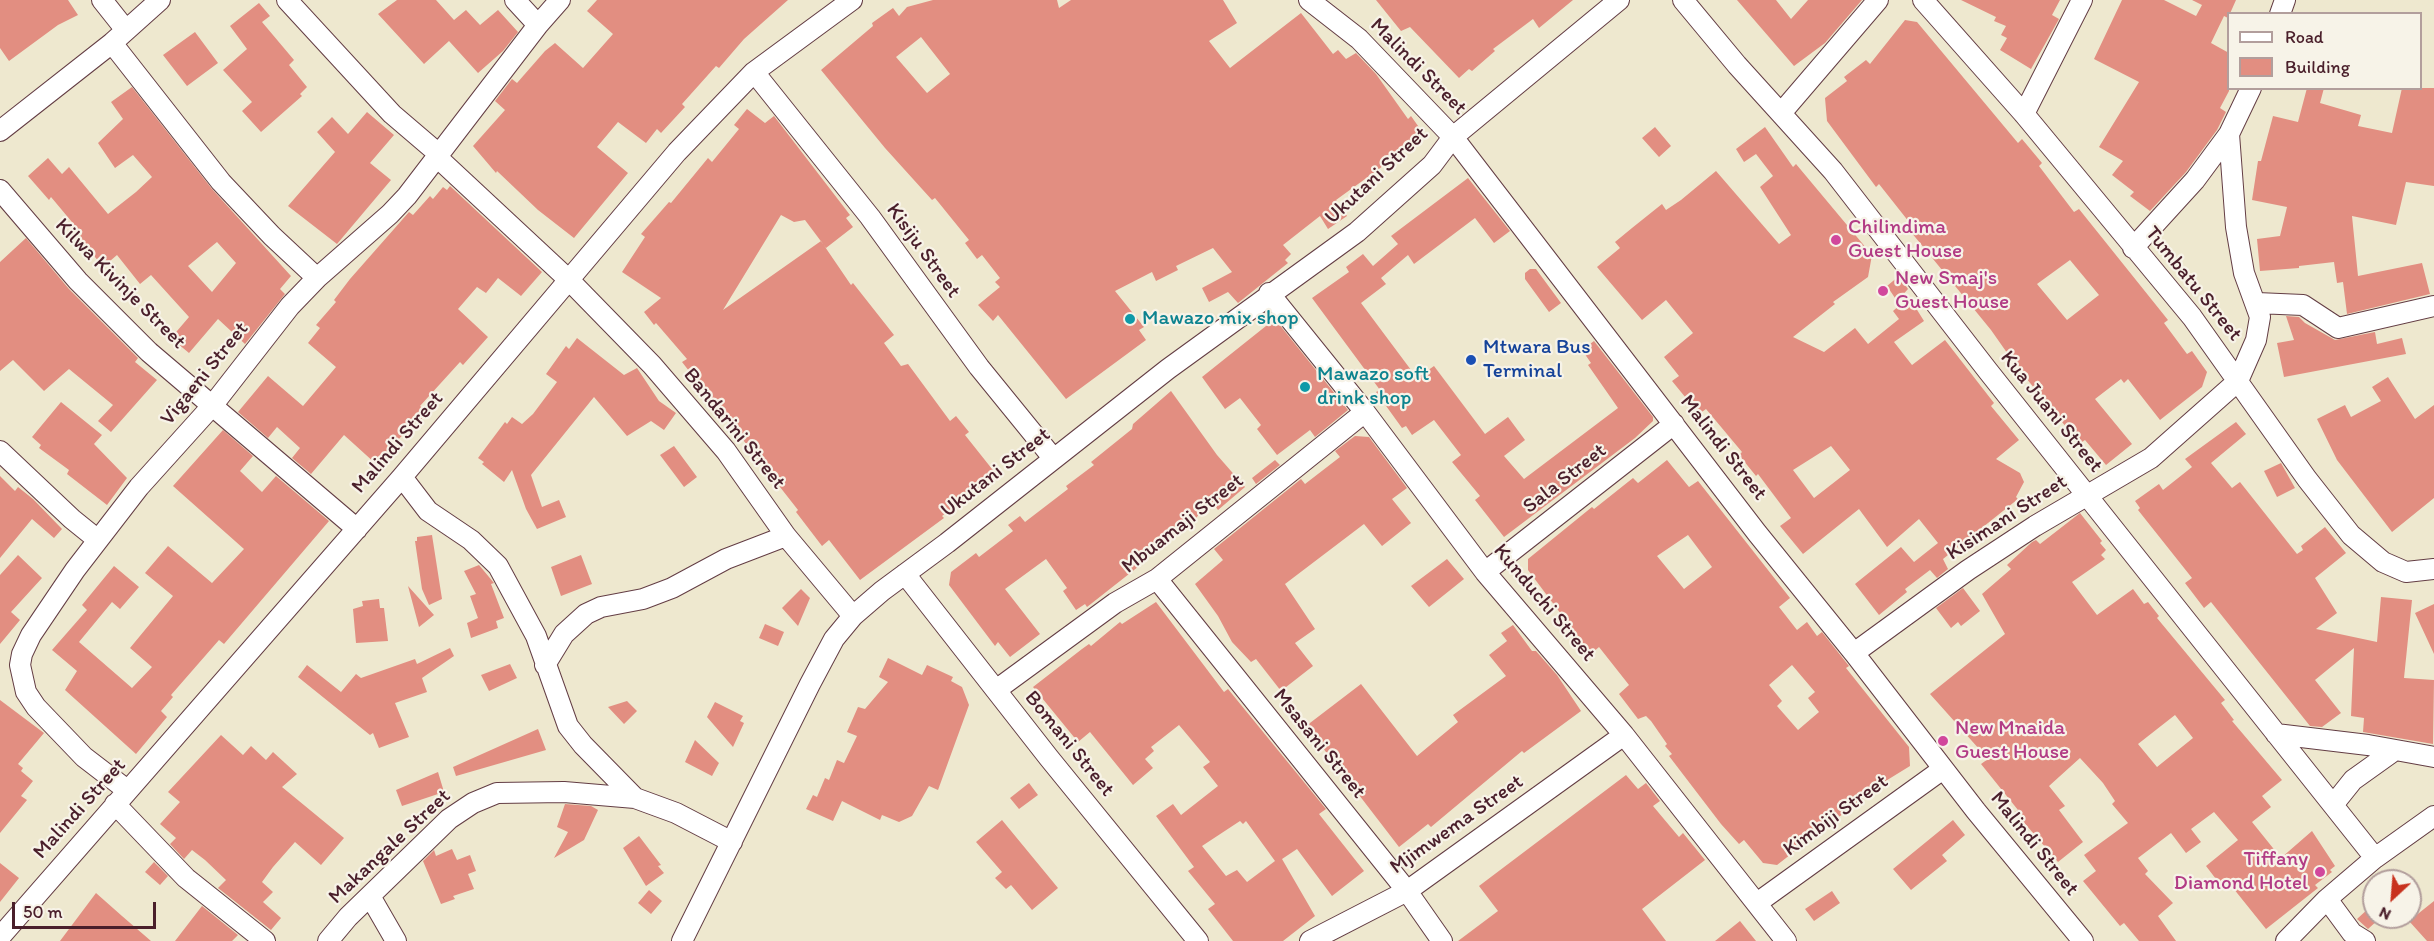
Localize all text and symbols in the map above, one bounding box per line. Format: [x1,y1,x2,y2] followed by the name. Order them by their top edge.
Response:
[2227,12,2422,90] legend
[1364,13,1472,121] street label: Malindi Street
[2285,26,2324,48] text: Road
[2285,56,2350,78] text: Building
[1320,122,1434,230] street label: Ukutani Street
[880,199,966,303] street label: Kisiju Street
[49,213,191,355] street label: Kilwa Kivinje Street
[1848,215,1962,265] place label: Chilindima Guest House
[2139,221,2247,347] street label: Tumbatu Street
[1829,233,1843,247] marker: Chilindima Guest House
[1895,266,2009,316] place label: New Smaj's Guest House
[1876,284,1890,298] marker: New Smaj's Guest House
[1142,306,1299,332] place label: Mawazo mix shop
[1123,312,1137,326] marker: Mawazo mix shop
[156,317,254,431] street label: Vigaeni Street
[1483,335,1591,385] place label: Mtwara Bus Terminal
[1994,346,2108,478] street label: Kua Juani Street
[1464,353,1478,367] marker: Mtwara Bus Terminal
[1317,362,1430,412] place label: Mawazo soft drink shop
[677,363,791,495] street label: Bandarini Street
[1298,380,1312,394] marker: Mawazo soft drink shop
[347,387,449,499] street label: Malindi Street
[1674,390,1772,506] street label: Malindi Street
[936,422,1056,524] street label: Ukutani Street
[1518,439,1612,519] street label: Sala Street
[1117,469,1249,579] street label: Mbuamaji Street
[1942,470,2072,566] street label: Kisimani Street
[1487,539,1601,667] street label: Kunduchi Street
[1267,684,1371,804] street label: Msasani Street
[1019,686,1119,802] street label: Bomani Street
[1955,716,2069,766] place label: New Mnaida Guest House
[1936,734,1950,748] marker: New Mnaida Guest House
[28,753,132,865] street label: Malindi Street
[1385,770,1529,880] street label: Mjimwema Street
[1779,770,1893,862] street label: Kimbiji Street
[324,784,456,910] street label: Makangale Street
[1984,787,2084,901] street label: Malindi Street
[2174,847,2308,897] place label: Tiffany Diamond Hotel
[2313,865,2327,879] marker: Tiffany Diamond Hotel
[2362,869,2422,929] north arrow
[15,890,159,928] scale bar
[23,901,63,923] text: 50 m
[2376,903,2394,925] text: N

